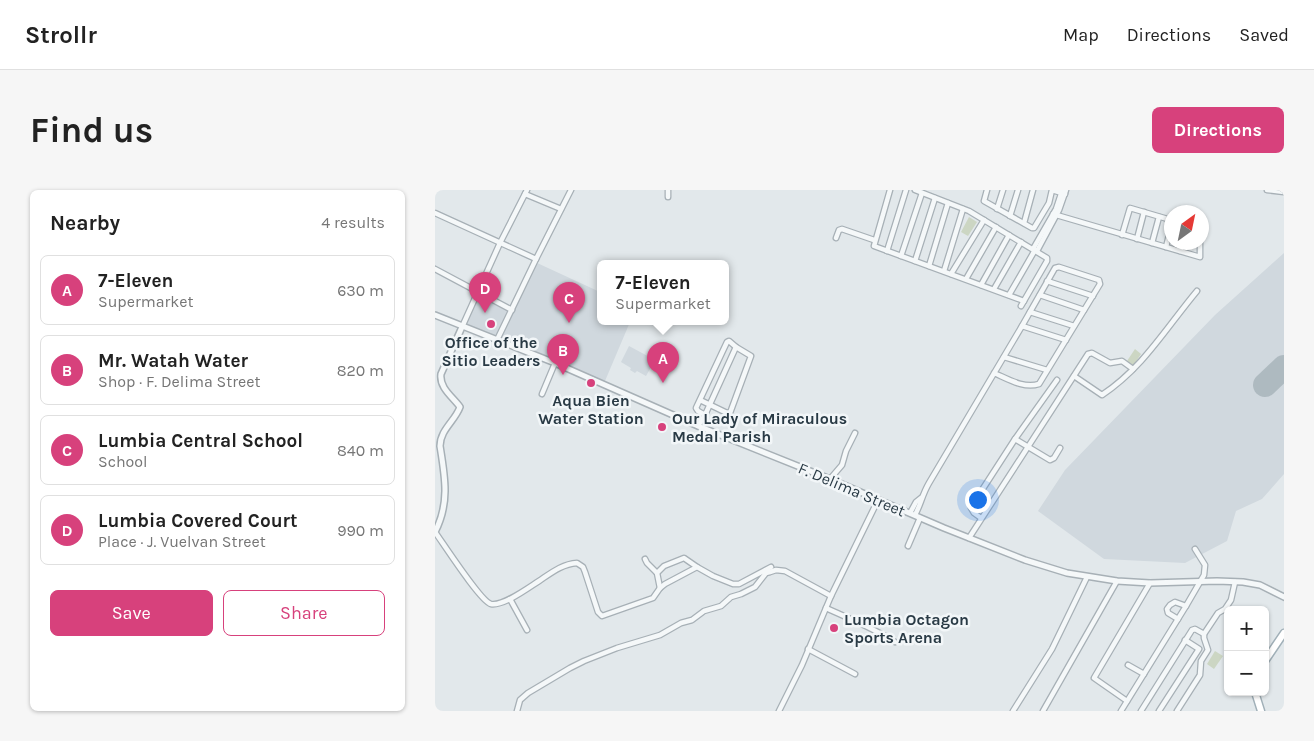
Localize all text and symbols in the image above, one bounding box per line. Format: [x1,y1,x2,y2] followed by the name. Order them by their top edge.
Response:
[25,21,97,49] text: Strollr
[1063,24,1099,46] text: Map
[1127,24,1211,46] text: Directions
[1239,24,1289,46] text: Saved
[1152,107,1284,153] button: Directions
[30,110,153,151] text: Find us
[1164,205,1209,250] north arrow
[50,211,120,235] text: Nearby
[321,213,385,232] text: 4 results
[597,260,729,325] popup
[98,270,173,292] text: 7-Eleven
[469,272,501,313] pin: D
[615,272,691,294] text: 7-Eleven
[62,281,72,300] text: A
[337,281,384,300] text: 630 m
[553,282,585,323] pin: C
[98,292,194,311] text: Supermarket
[615,294,711,313] text: Supermarket
[485,318,497,330] marker: Office of the Sitio Leaders
[442,333,540,370] place label: Office of the Sitio Leaders
[547,334,579,375] pin: B
[647,342,679,383] pin: A
[98,350,248,372] text: Mr. Watah Water
[62,361,72,380] text: B
[337,361,384,380] text: 820 m
[98,372,260,391] text: Shop · F. Delima Street
[585,377,597,389] marker: Aqua Bien Water Station
[538,391,644,428] place label: Aqua Bien Water Station
[672,409,847,446] place label: Our Lady of Miraculous Medal Parish
[656,421,668,433] marker: Our Lady of Miraculous Medal Parish
[98,430,303,452] text: Lumbia Central School
[62,441,72,460] text: C
[337,441,384,460] text: 840 m
[98,452,148,471] text: School
[795,458,908,521] street label: F. Delima Street
[965,487,991,513] your location
[98,510,298,532] text: Lumbia Covered Court
[62,521,72,540] text: D
[337,521,384,540] text: 990 m
[98,532,266,551] text: Place · J. Vuelvan Street
[50,590,213,636] button: Save
[223,590,385,636] button: Share
[1224,606,1269,696] map controls
[1224,606,1269,651] button: +
[844,610,969,647] place label: Lumbia Octagon Sports Arena
[828,622,840,634] marker: Lumbia Octagon Sports Arena
[1224,651,1269,696] button: −

